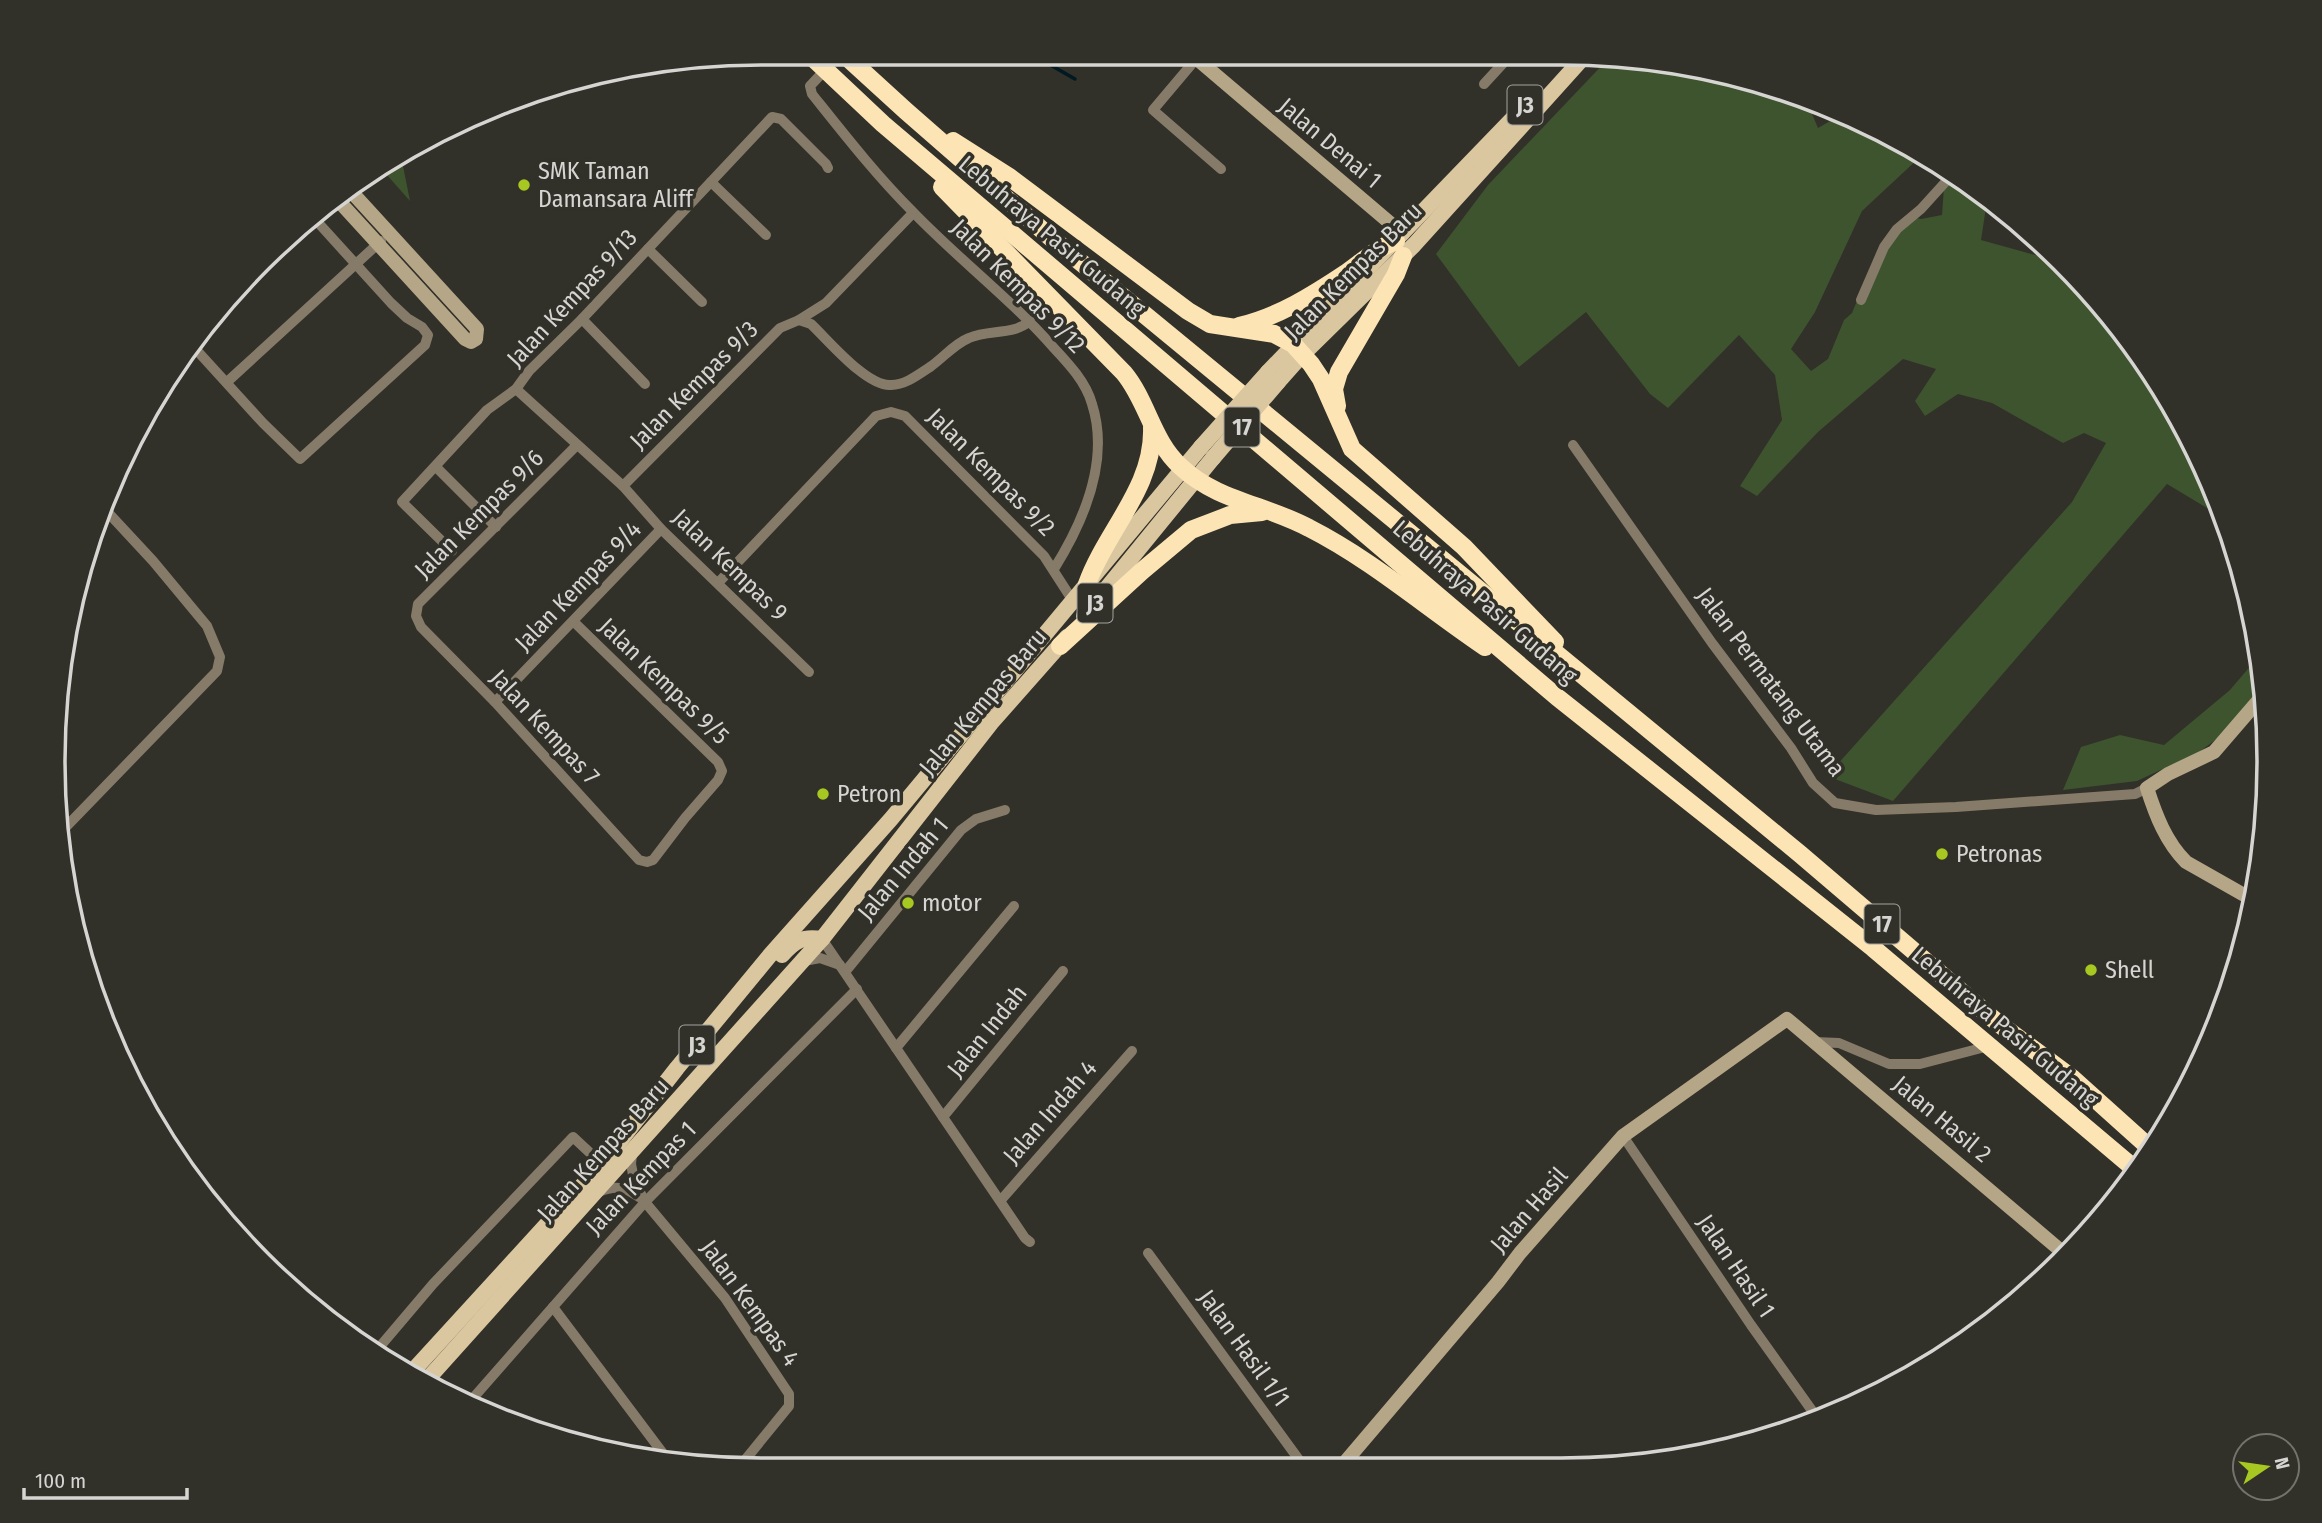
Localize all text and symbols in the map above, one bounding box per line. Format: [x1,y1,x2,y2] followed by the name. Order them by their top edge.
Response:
[1508,86,1542,124] road number: J3
[1273,92,1387,194] street label: Jalan Denai 1
[953,150,1151,323] street label: Lebuhraya Pasir Gudang
[538,157,695,213] place label: SMK Taman Damansara Aliff
[516,177,532,193] marker: SMK Taman Damansara Aliff
[1278,196,1428,346] street label: Jalan Kempas Baru
[945,213,1091,359] street label: Jalan Kempas 9/12
[501,223,643,373] street label: Jalan Kempas 9/13
[624,315,764,455] street label: Jalan Kempas 9/3
[921,402,1061,542] street label: Jalan Kempas 9/2
[1224,408,1260,446] road number: 17
[409,444,549,584] street label: Jalan Kempas 9/6
[667,503,793,627] street label: Jalan Kempas 9
[1387,514,1583,690] street label: Lebuhraya Pasir Gudang
[509,515,647,657] street label: Jalan Kempas 9/4
[1691,582,1851,782] street label: Jalan Permatang Utama
[1078,583,1112,622] road number: J3
[593,612,735,750] street label: Jalan Kempas 9/5
[914,623,1052,781] street label: Jalan Kempas Baru
[485,664,605,790] street label: Jalan Kempas 7
[837,780,902,808] place label: Petron
[815,786,831,802] marker: Petron
[852,812,954,926] street label: Jalan Indah 1
[1956,840,2042,868] place label: Petronas
[1934,846,1950,862] marker: Petronas
[922,889,982,917] place label: motor
[900,895,916,911] marker: motor
[1864,904,1899,944] road number: 17
[1906,941,2104,1114] street label: Lebuhraya Pasir Gudang
[2105,956,2154,984] place label: Shell
[2083,962,2099,978] marker: Shell
[941,979,1033,1083] street label: Jalan Indah
[680,1026,714,1064] road number: J3
[998,1055,1102,1169] street label: Jalan Indah 4
[1887,1070,1997,1168] street label: Jalan Hasil 2
[531,1073,675,1227] street label: Jalan Kempas Baru
[580,1116,702,1240] street label: Jalan Kempas 1
[1485,1162,1573,1258] street label: Jalan Hasil
[1691,1209,1781,1323] street label: Jalan Hasil 1
[695,1235,805,1371] street label: Jalan Kempas 4
[1192,1284,1296,1412] street label: Jalan Hasil 1/1
[2231,1432,2301,1502] north arrow
[2270,1455,2295,1471] text: N
[24,1456,187,1500] scale bar
[35,1468,86,1494] text: 100 m

